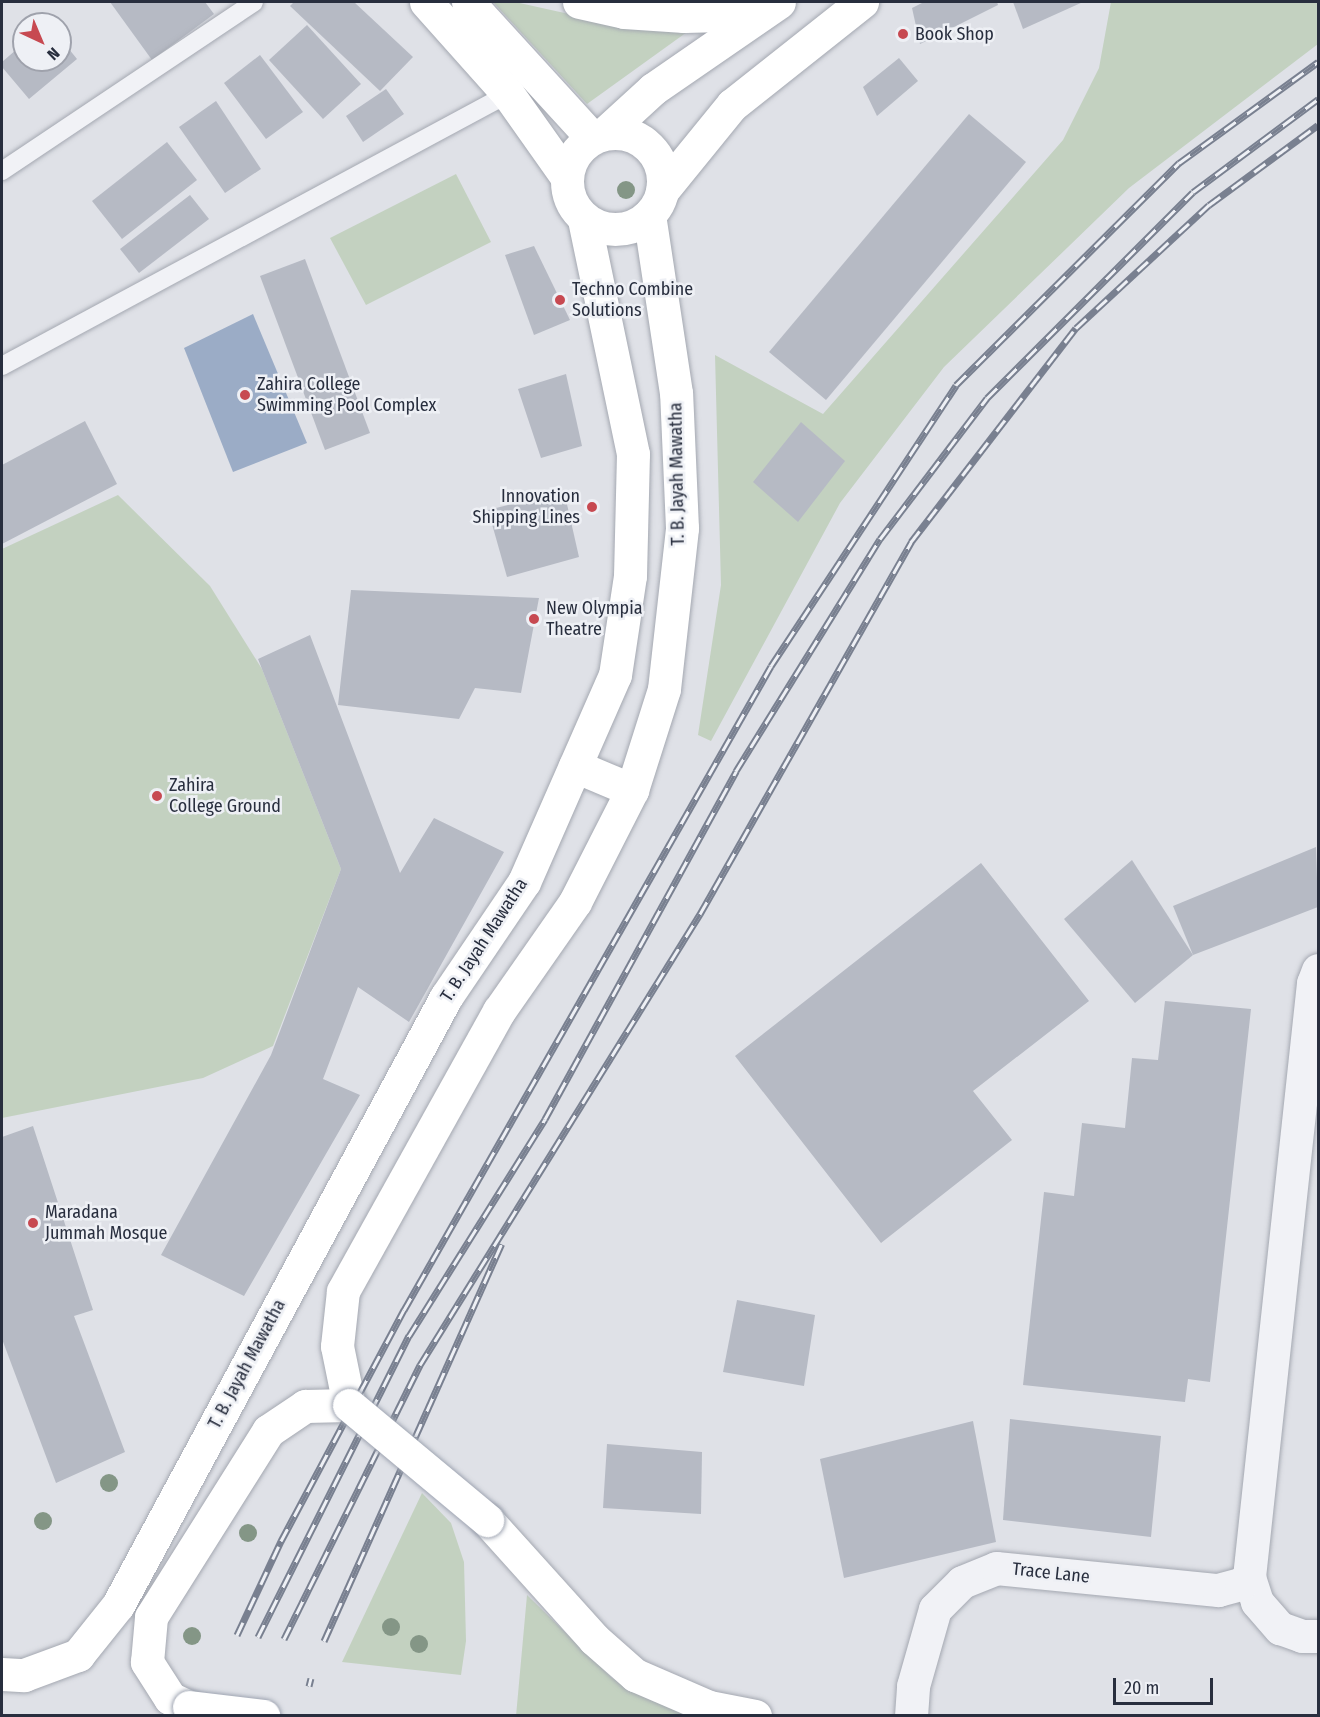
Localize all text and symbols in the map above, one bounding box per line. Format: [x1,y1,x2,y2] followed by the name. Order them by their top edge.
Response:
[12,12,72,72] north arrow
[915,23,994,45] place label: Book Shop
[896,27,910,41] marker: Book Shop
[43,44,64,64] text: N
[572,279,693,322] place label: Techno Combine Solutions
[553,293,567,307] marker: Techno Combine Solutions
[257,374,436,416] place label: Zahira College Swimming Pool Complex
[238,388,252,402] marker: Zahira College Swimming Pool Complex
[665,402,689,546] street label: T. B. Jayah Mawatha
[473,486,580,528] place label: Innovation Shipping Lines
[585,500,599,514] marker: Innovation Shipping Lines
[546,598,643,640] place label: New Olympia Theatre
[527,612,541,626] marker: New Olympia Theatre
[169,775,281,818] place label: Zahira College Ground
[150,789,164,803] marker: Zahira College Ground
[436,874,532,1006] street label: T. B. Jayah Mawatha
[45,1202,167,1244] place label: Maradana Jummah Mosque
[26,1216,40,1230] marker: Maradana Jummah Mosque
[204,1296,290,1432] street label: T. B. Jayah Mawatha
[1011,1558,1091,1588] street label: Trace Lane
[1116,1666,1216,1704] scale bar
[1124,1677,1159,1699] text: 20 m

